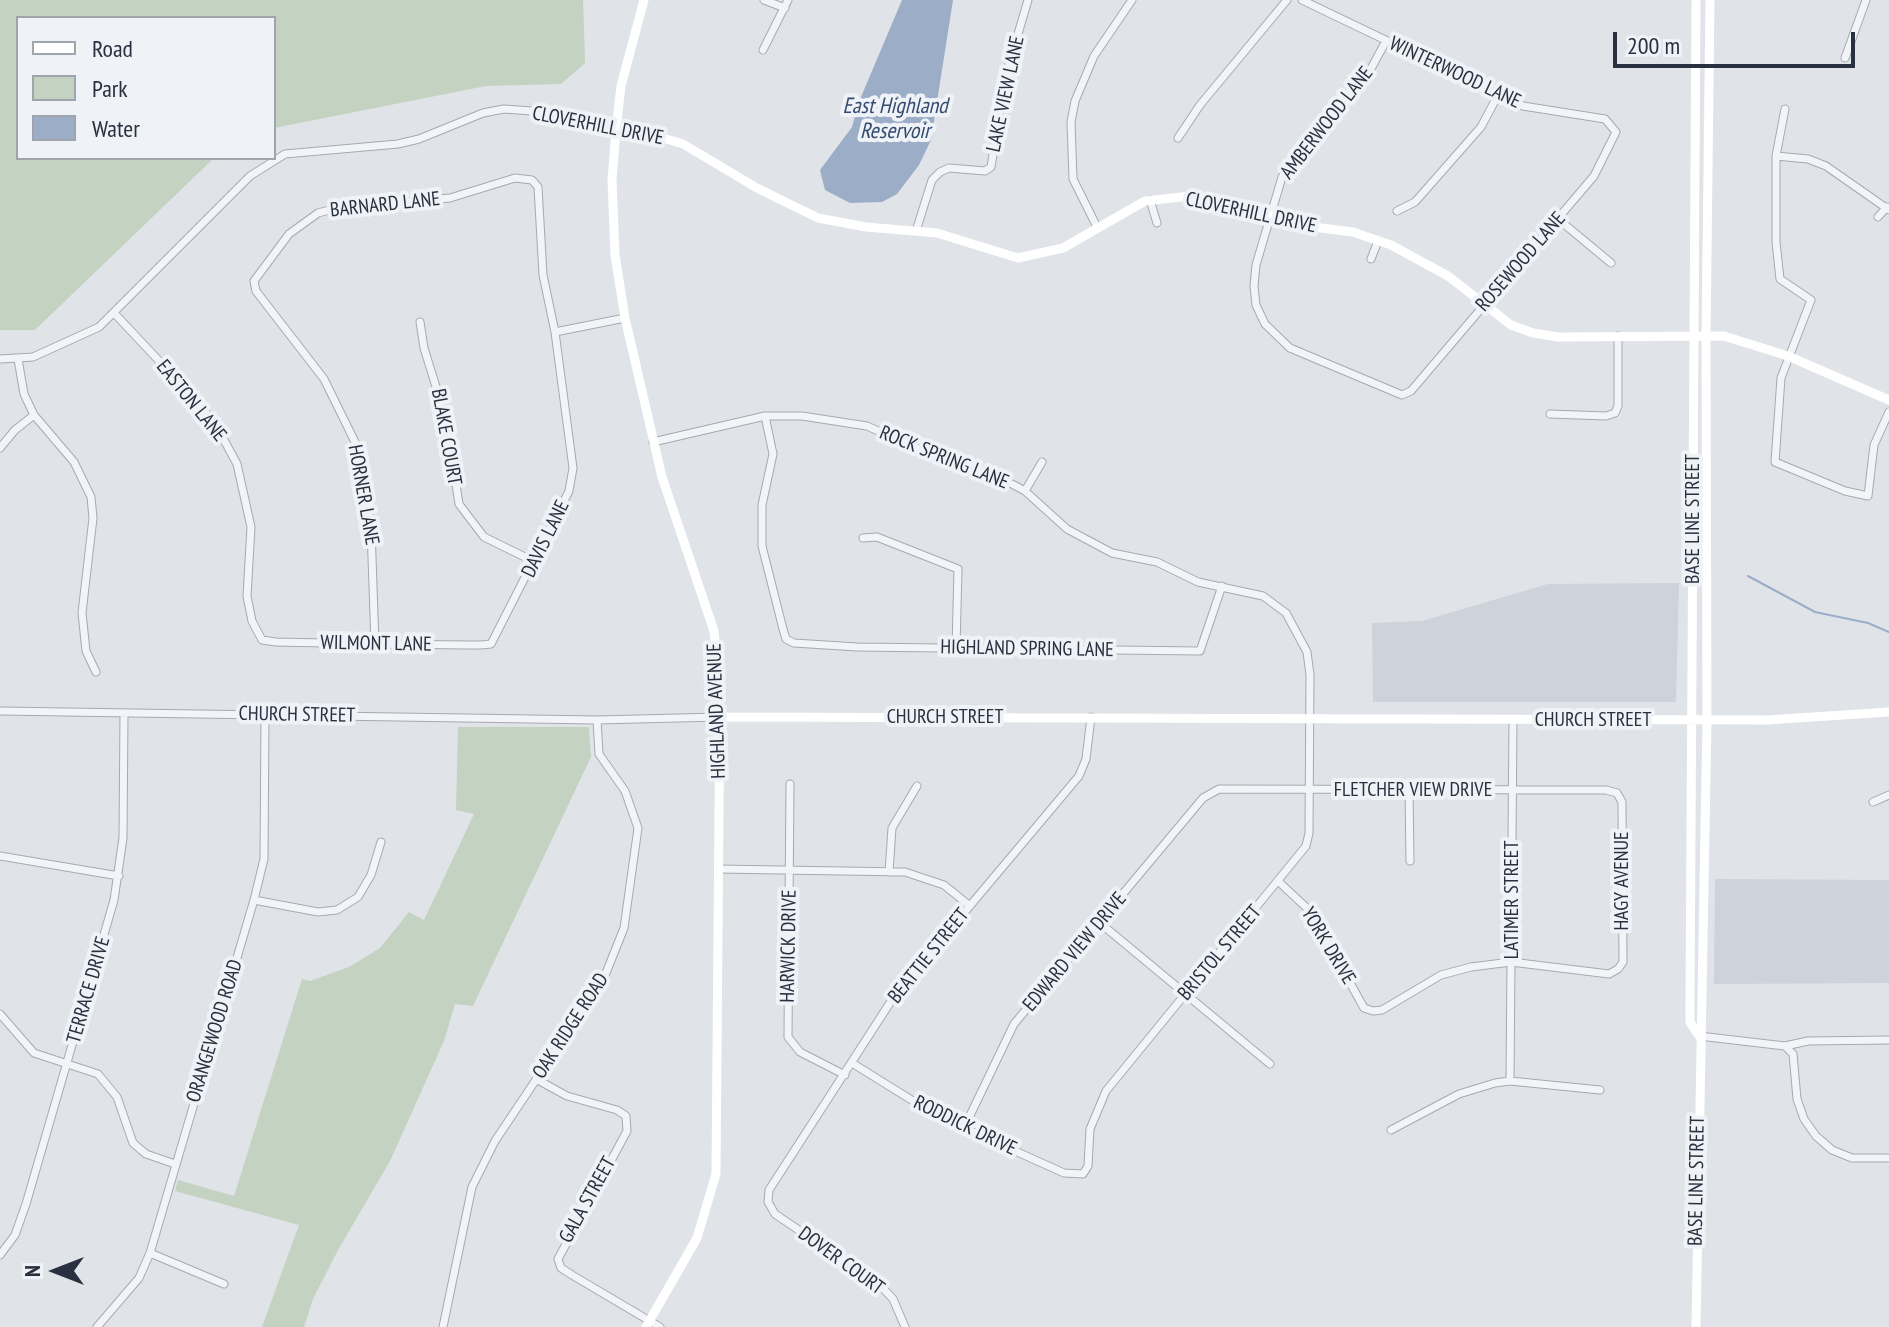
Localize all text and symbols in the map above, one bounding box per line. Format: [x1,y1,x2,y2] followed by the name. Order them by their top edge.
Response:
[16,16,276,160] legend
[1617,16,1859,66] scale bar
[1627,30,1680,61] text: 200 m
[1385,32,1525,114] street label: WINTERWOOD LANE
[92,33,133,64] text: Road
[982,34,1030,154] street label: LAKE VIEW LANE
[1276,62,1378,184] street label: AMBERWOOD LANE
[92,73,128,104] text: Park
[842,94,948,146] water label: East Highland Reservoir
[530,102,666,150] street label: CLOVERHILL DRIVE
[92,113,140,144] text: Water
[329,187,441,223] street label: BARNARD LANE
[1183,187,1319,239] street label: CLOVERHILL DRIVE
[1471,207,1571,317] street label: ROSEWOOD LANE
[151,355,231,447] street label: EASTON LANE
[426,387,466,487] street label: BLAKE COURT
[876,421,1012,495] street label: ROCK SPRING LANE
[342,443,384,547] street label: HORNER LANE
[1681,454,1705,584] street label: BASE LINE STREET
[517,497,575,581] street label: DAVIS LANE
[320,631,432,657] street label: WILMONT LANE
[940,635,1114,663] street label: HIGHLAND SPRING LANE
[703,643,731,779] street label: HIGHLAND AVENUE
[238,702,356,728] street label: CHURCH STREET
[887,705,1003,729] street label: CHURCH STREET
[1535,708,1651,732] street label: CHURCH STREET
[1334,778,1492,802] street label: FLETCHER VIEW DRIVE
[1610,831,1634,931] street label: HAGY AVENUE
[1500,841,1524,959] street label: LATIMER STREET
[1018,887,1132,1017] street label: EDWARD VIEW DRIVE
[776,889,802,1003] street label: HARWICK DRIVE
[1173,900,1267,1006] street label: BRISTOL STREET
[1296,903,1360,989] street label: YORK DRIVE
[883,904,975,1008] street label: BEATTIE STREET
[62,934,116,1046] street label: TERRACE DRIVE
[182,957,248,1105] street label: ORANGEWOOD ROAD
[528,969,614,1083] street label: OAK RIDGE ROAD
[910,1091,1020,1161] street label: RODDICK DRIVE
[1684,1116,1710,1246] street label: BASE LINE STREET
[555,1153,621,1247] street label: GALA STREET
[793,1222,889,1300] street label: DOVER COURT
[16,1231,96,1311] north arrow
[18,1265,46,1277] text: N

